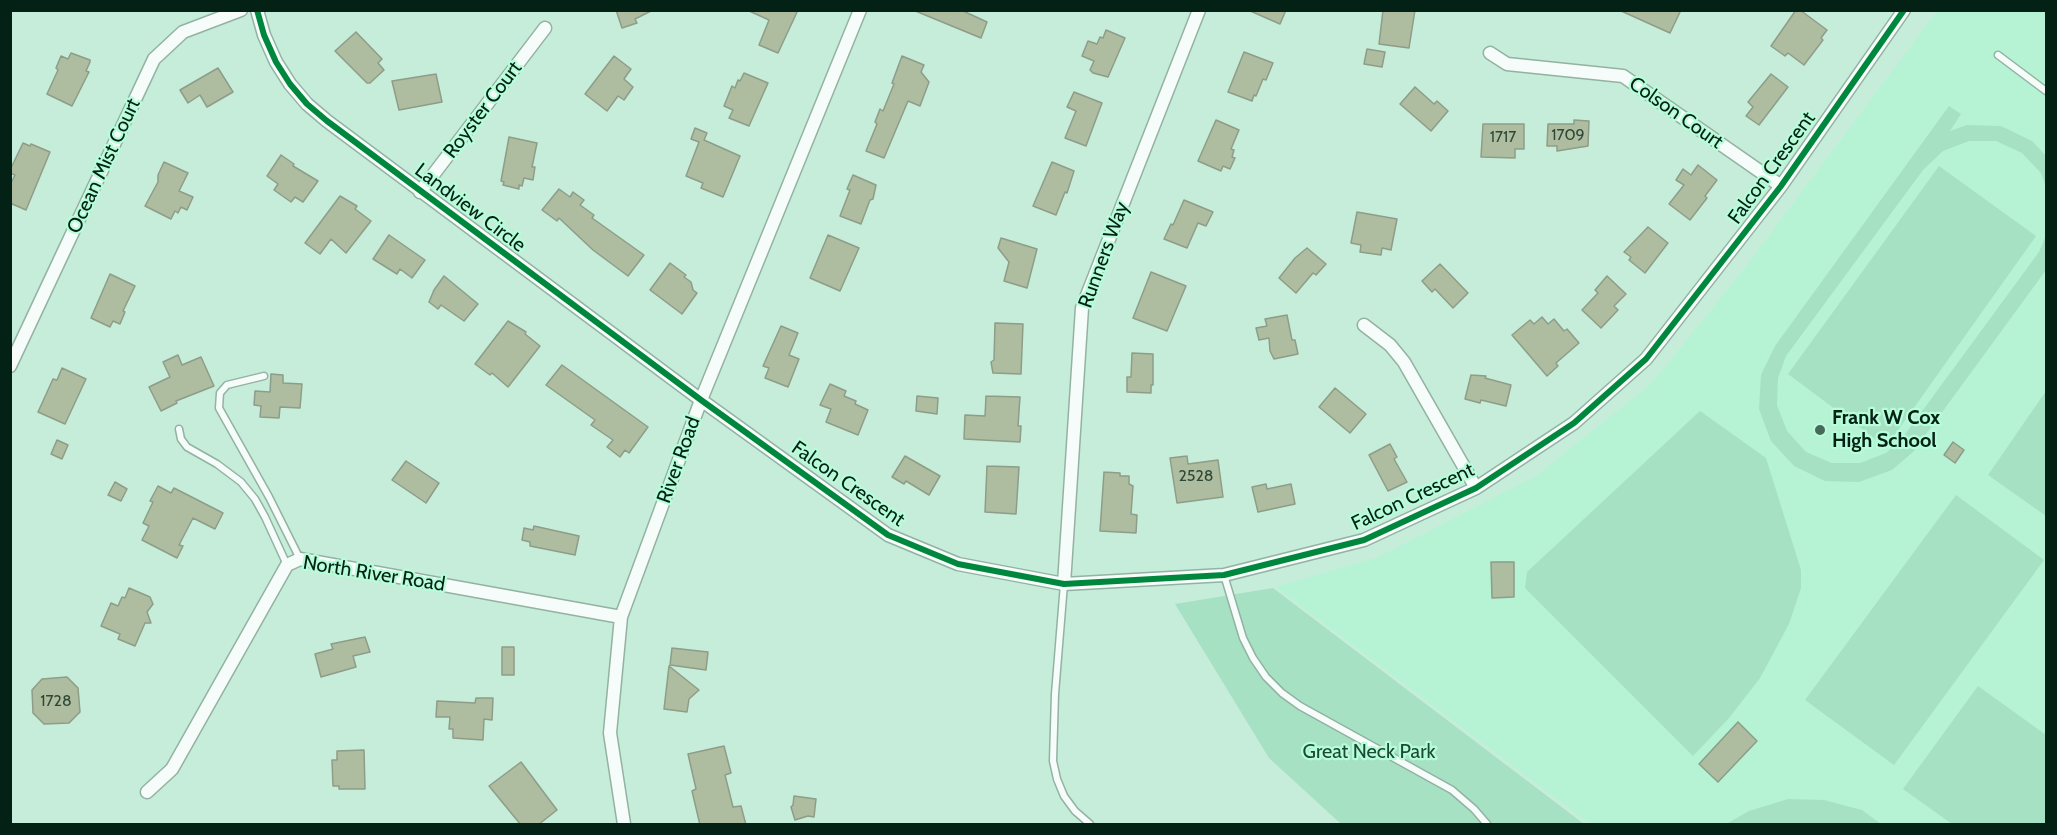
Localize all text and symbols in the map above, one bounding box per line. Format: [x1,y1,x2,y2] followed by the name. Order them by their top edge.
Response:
[439,57,527,163] street label: Royster Court
[1624,72,1728,154] street label: Colson Court
[62,95,146,237] street label: Ocean Mist Court
[1723,107,1821,229] street label: Falcon Crescent
[1551,125,1585,145] house number: 1709
[1490,127,1516,147] house number: 1717
[410,159,530,257] street label: Landview Circle
[1074,199,1134,311] street label: Runners Way
[1832,406,1940,453] place label: Frank W Cox High School
[652,413,706,507] street label: River Road
[1813,423,1827,437] marker: Frank W Cox High School
[787,436,909,532] street label: Falcon Crescent
[1348,458,1478,536] street label: Falcon Crescent
[1178,466,1214,486] house number: 2528
[301,551,447,597] street label: North River Road
[40,691,72,711] house number: 1728
[1303,740,1435,764] park label: Great Neck Park

